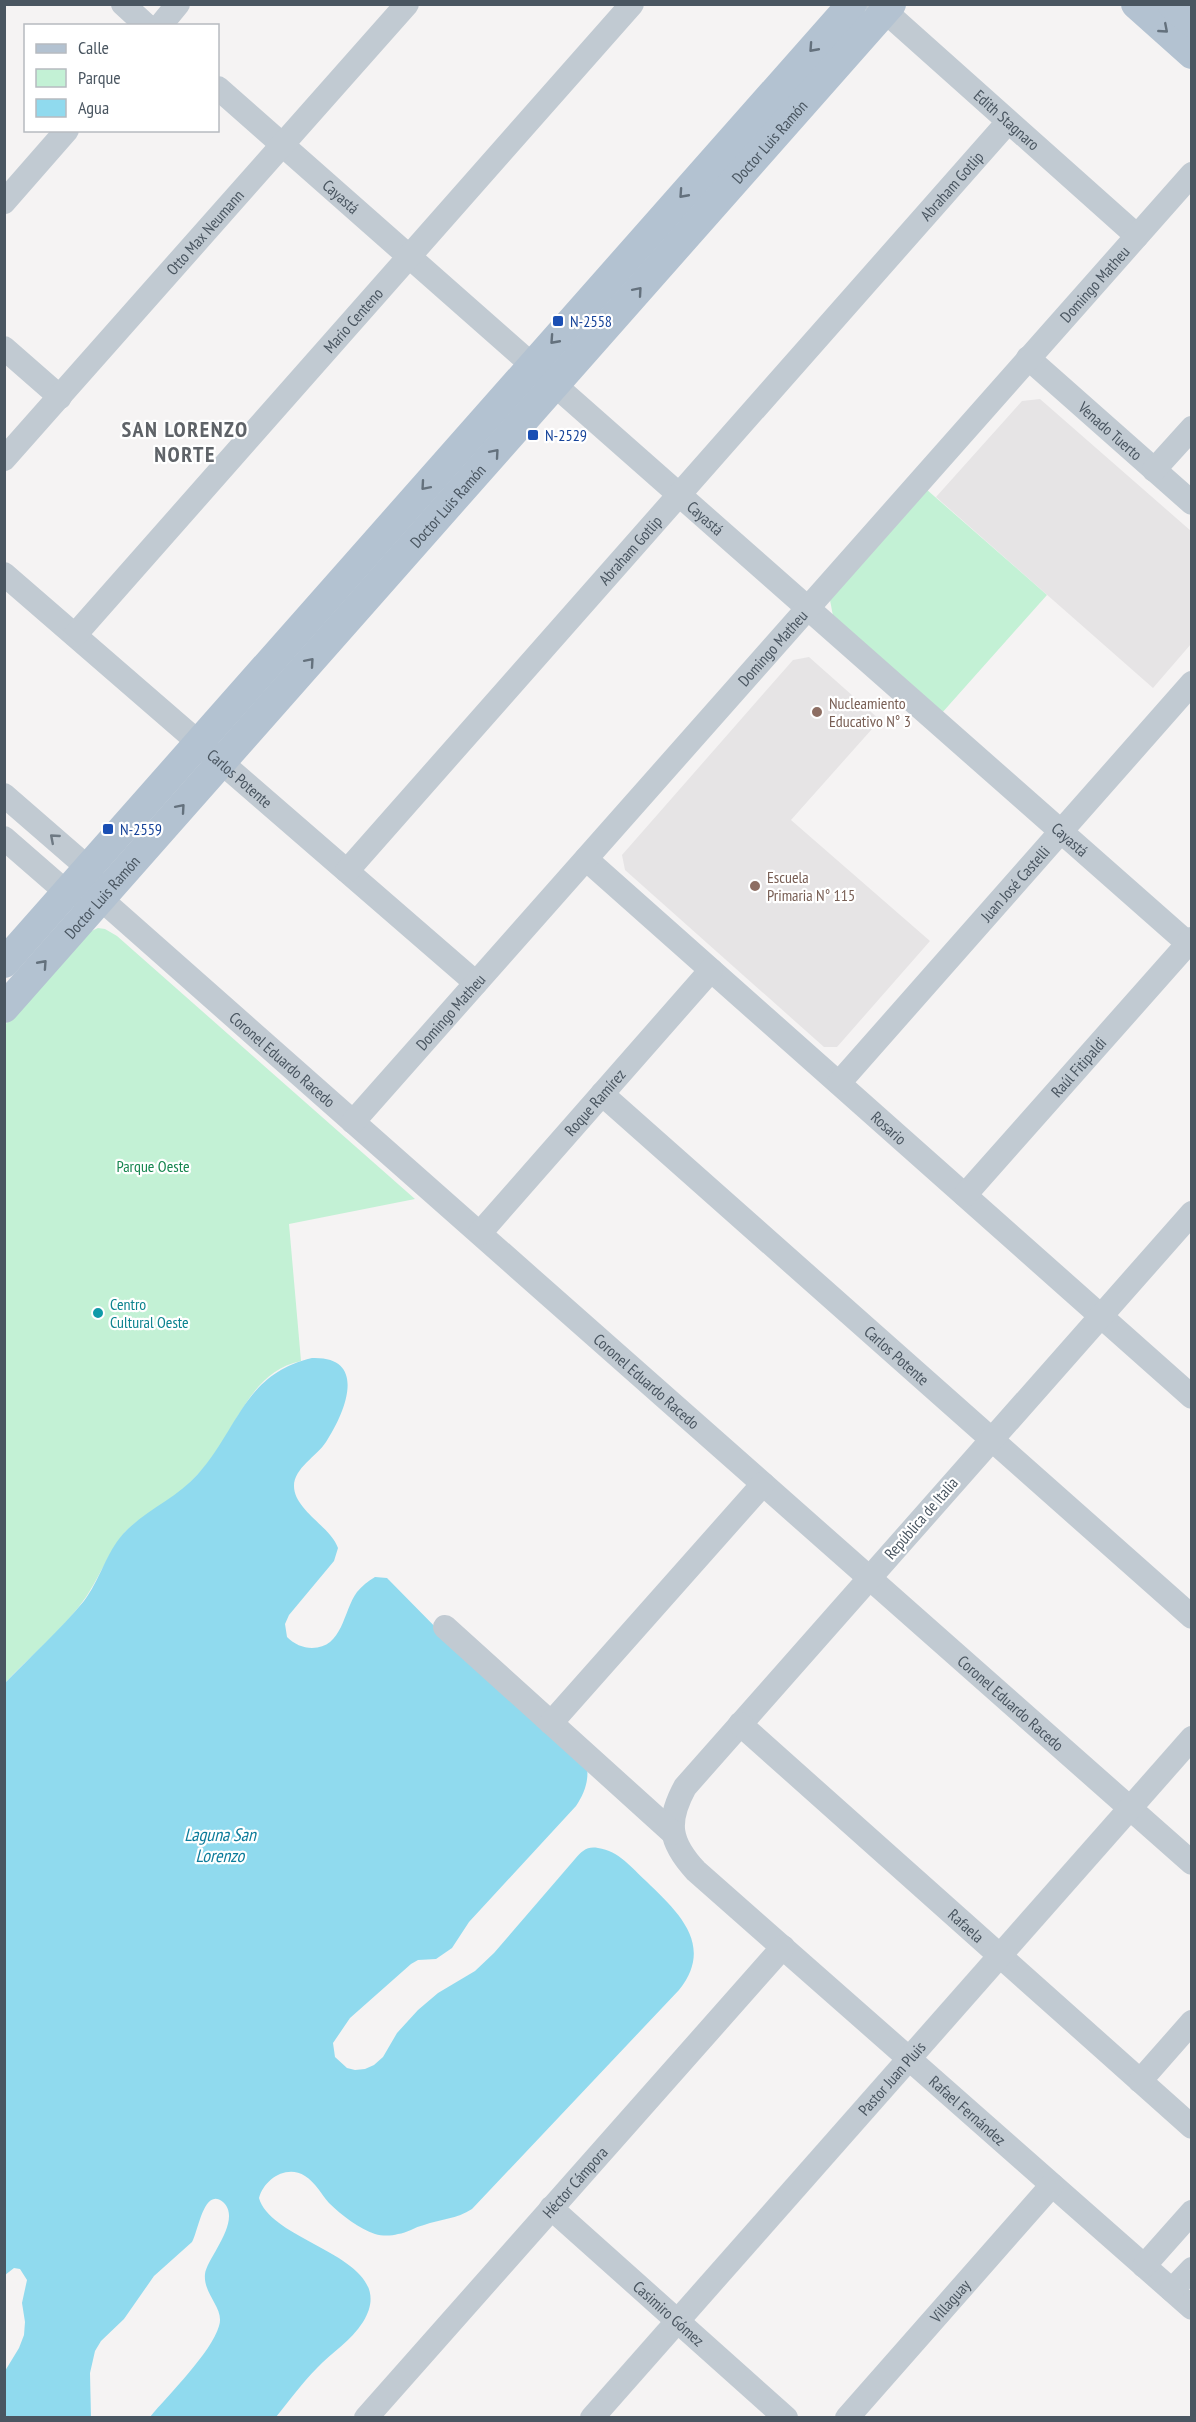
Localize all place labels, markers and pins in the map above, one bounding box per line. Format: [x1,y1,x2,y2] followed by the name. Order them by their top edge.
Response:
[570,311,612,331] place label: N-2558
[551,314,565,328] marker: N-2558
[545,425,587,445] place label: N-2529
[526,428,540,442] marker: N-2529
[829,693,911,731] place label: Nucleamiento Educativo N° 3
[810,705,824,719] marker: Nucleamiento Educativo N° 3
[120,819,162,839] place label: N-2559
[101,822,115,836] marker: N-2559
[767,867,855,905] place label: Escuela Primaria N° 115
[748,879,762,893] marker: Escuela Primaria N° 115
[110,1294,189,1332] place label: Centro Cultural Oeste
[91,1306,105,1320] marker: Centro Cultural Oeste

